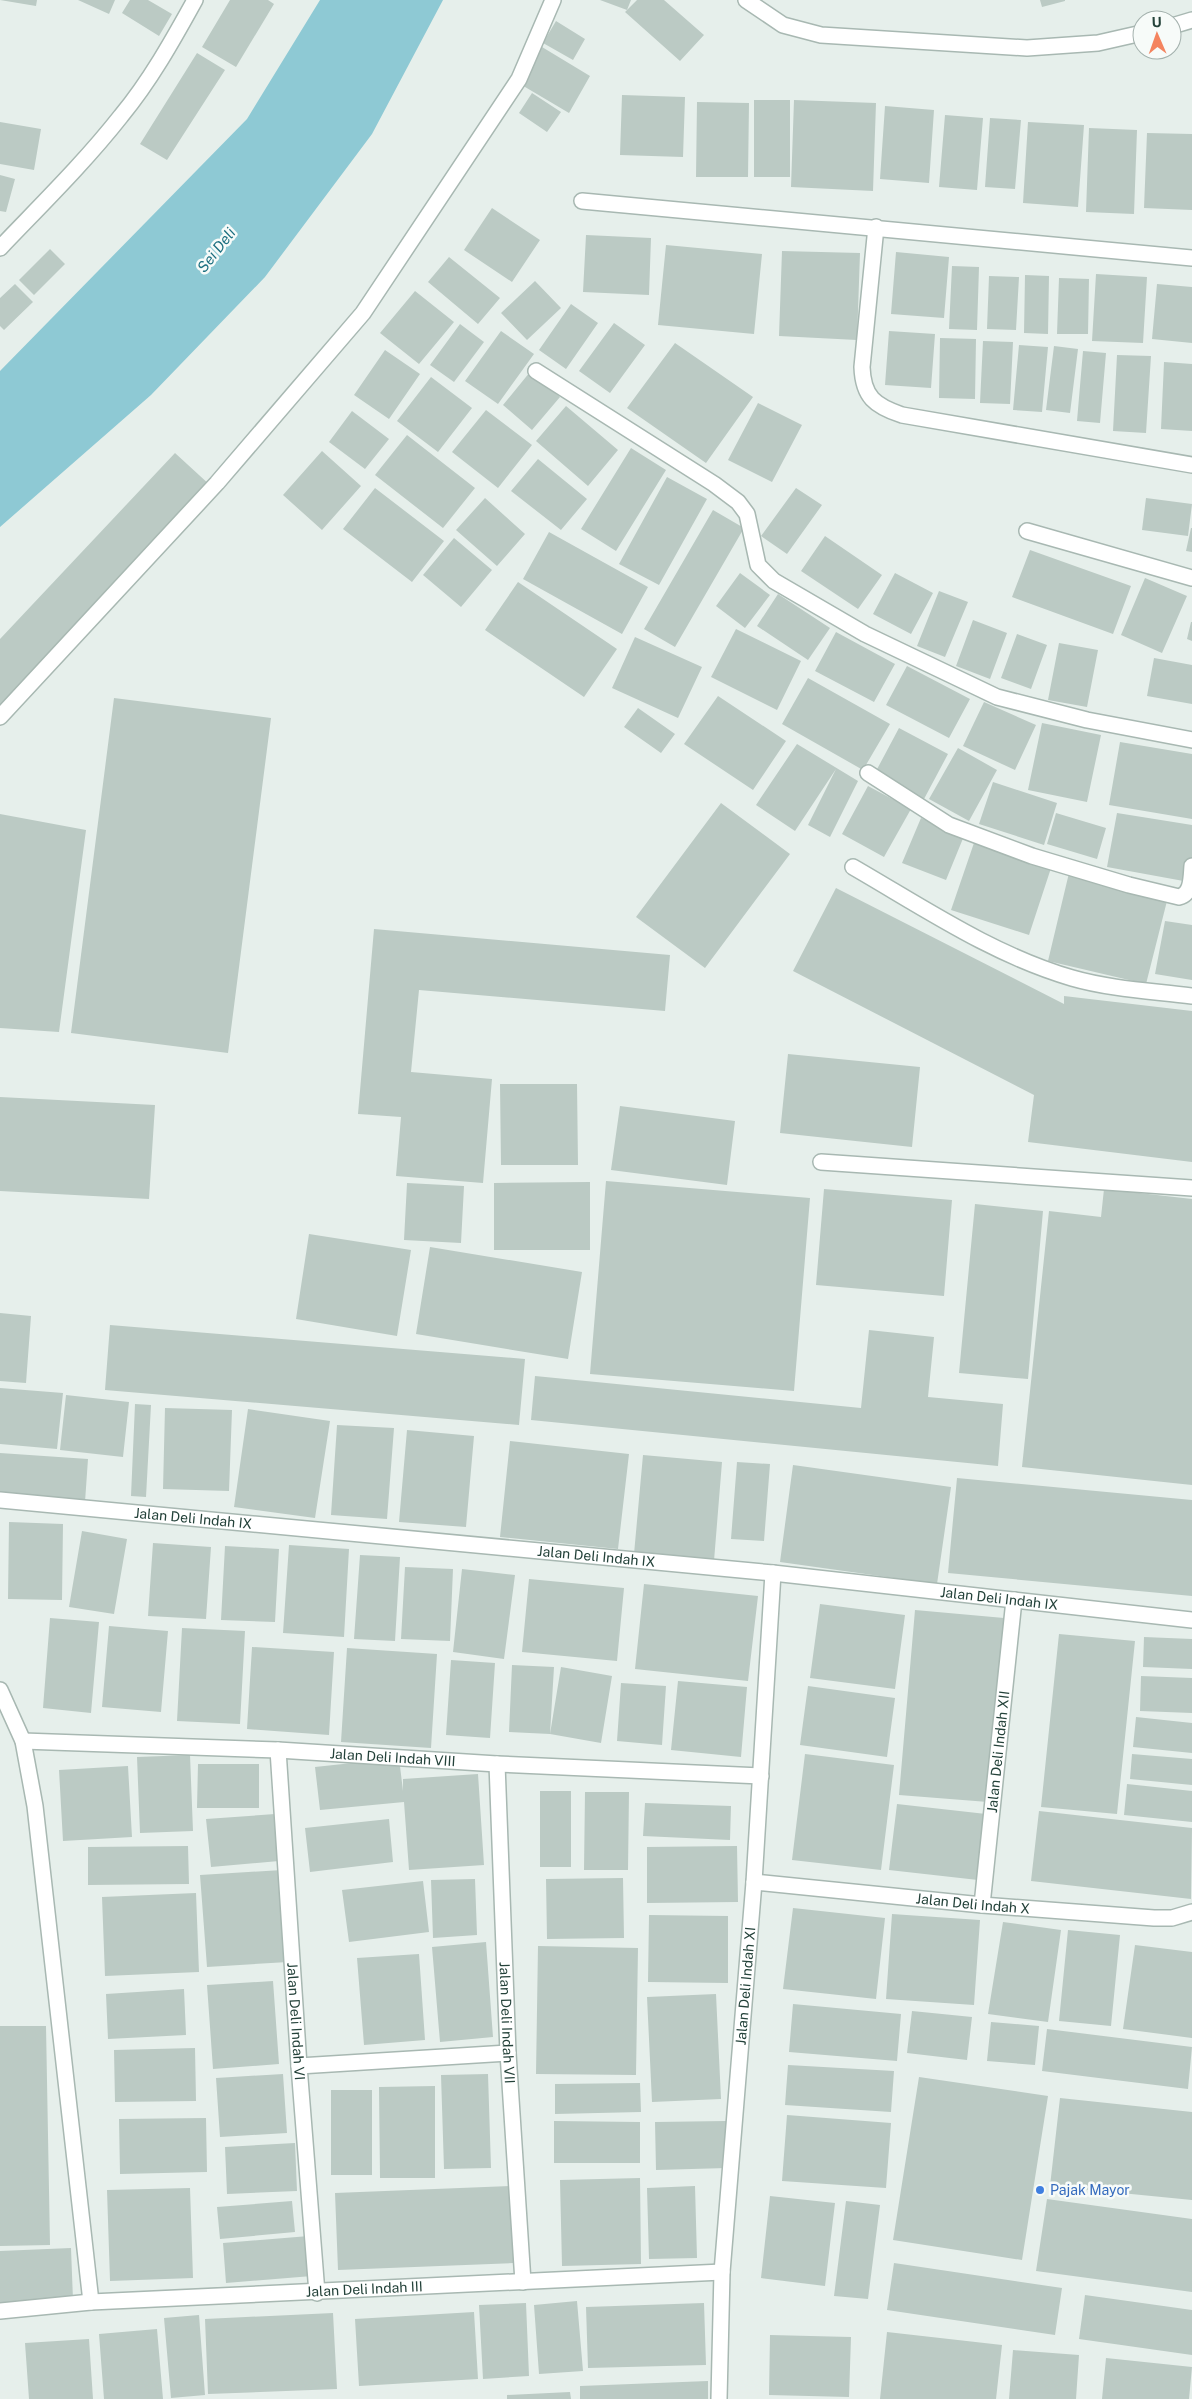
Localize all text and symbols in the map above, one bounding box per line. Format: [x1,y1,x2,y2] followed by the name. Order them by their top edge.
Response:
[1132,10,1182,60] north arrow
[1151,14,1162,30] text: U
[193,224,239,276] water label: Sei Deli
[133,1505,253,1532] street label: Jalan Deli Indah IX
[537,1543,656,1570] street label: Jalan Deli Indah IX
[939,1584,1059,1613] street label: Jalan Deli Indah IX
[984,1690,1012,1814] street label: Jalan Deli Indah XII
[329,1745,456,1769] street label: Jalan Deli Indah VIII
[915,1890,1031,1917] street label: Jalan Deli Indah X
[733,1926,758,2046] street label: Jalan Deli Indah XI
[284,1962,308,2081] street label: Jalan Deli Indah VI
[497,1962,518,2084] street label: Jalan Deli Indah VII
[1050,2182,1130,2198] place label: Pajak Mayor
[1034,2184,1046,2196] marker: Pajak Mayor
[305,2278,423,2300] street label: Jalan Deli Indah III

